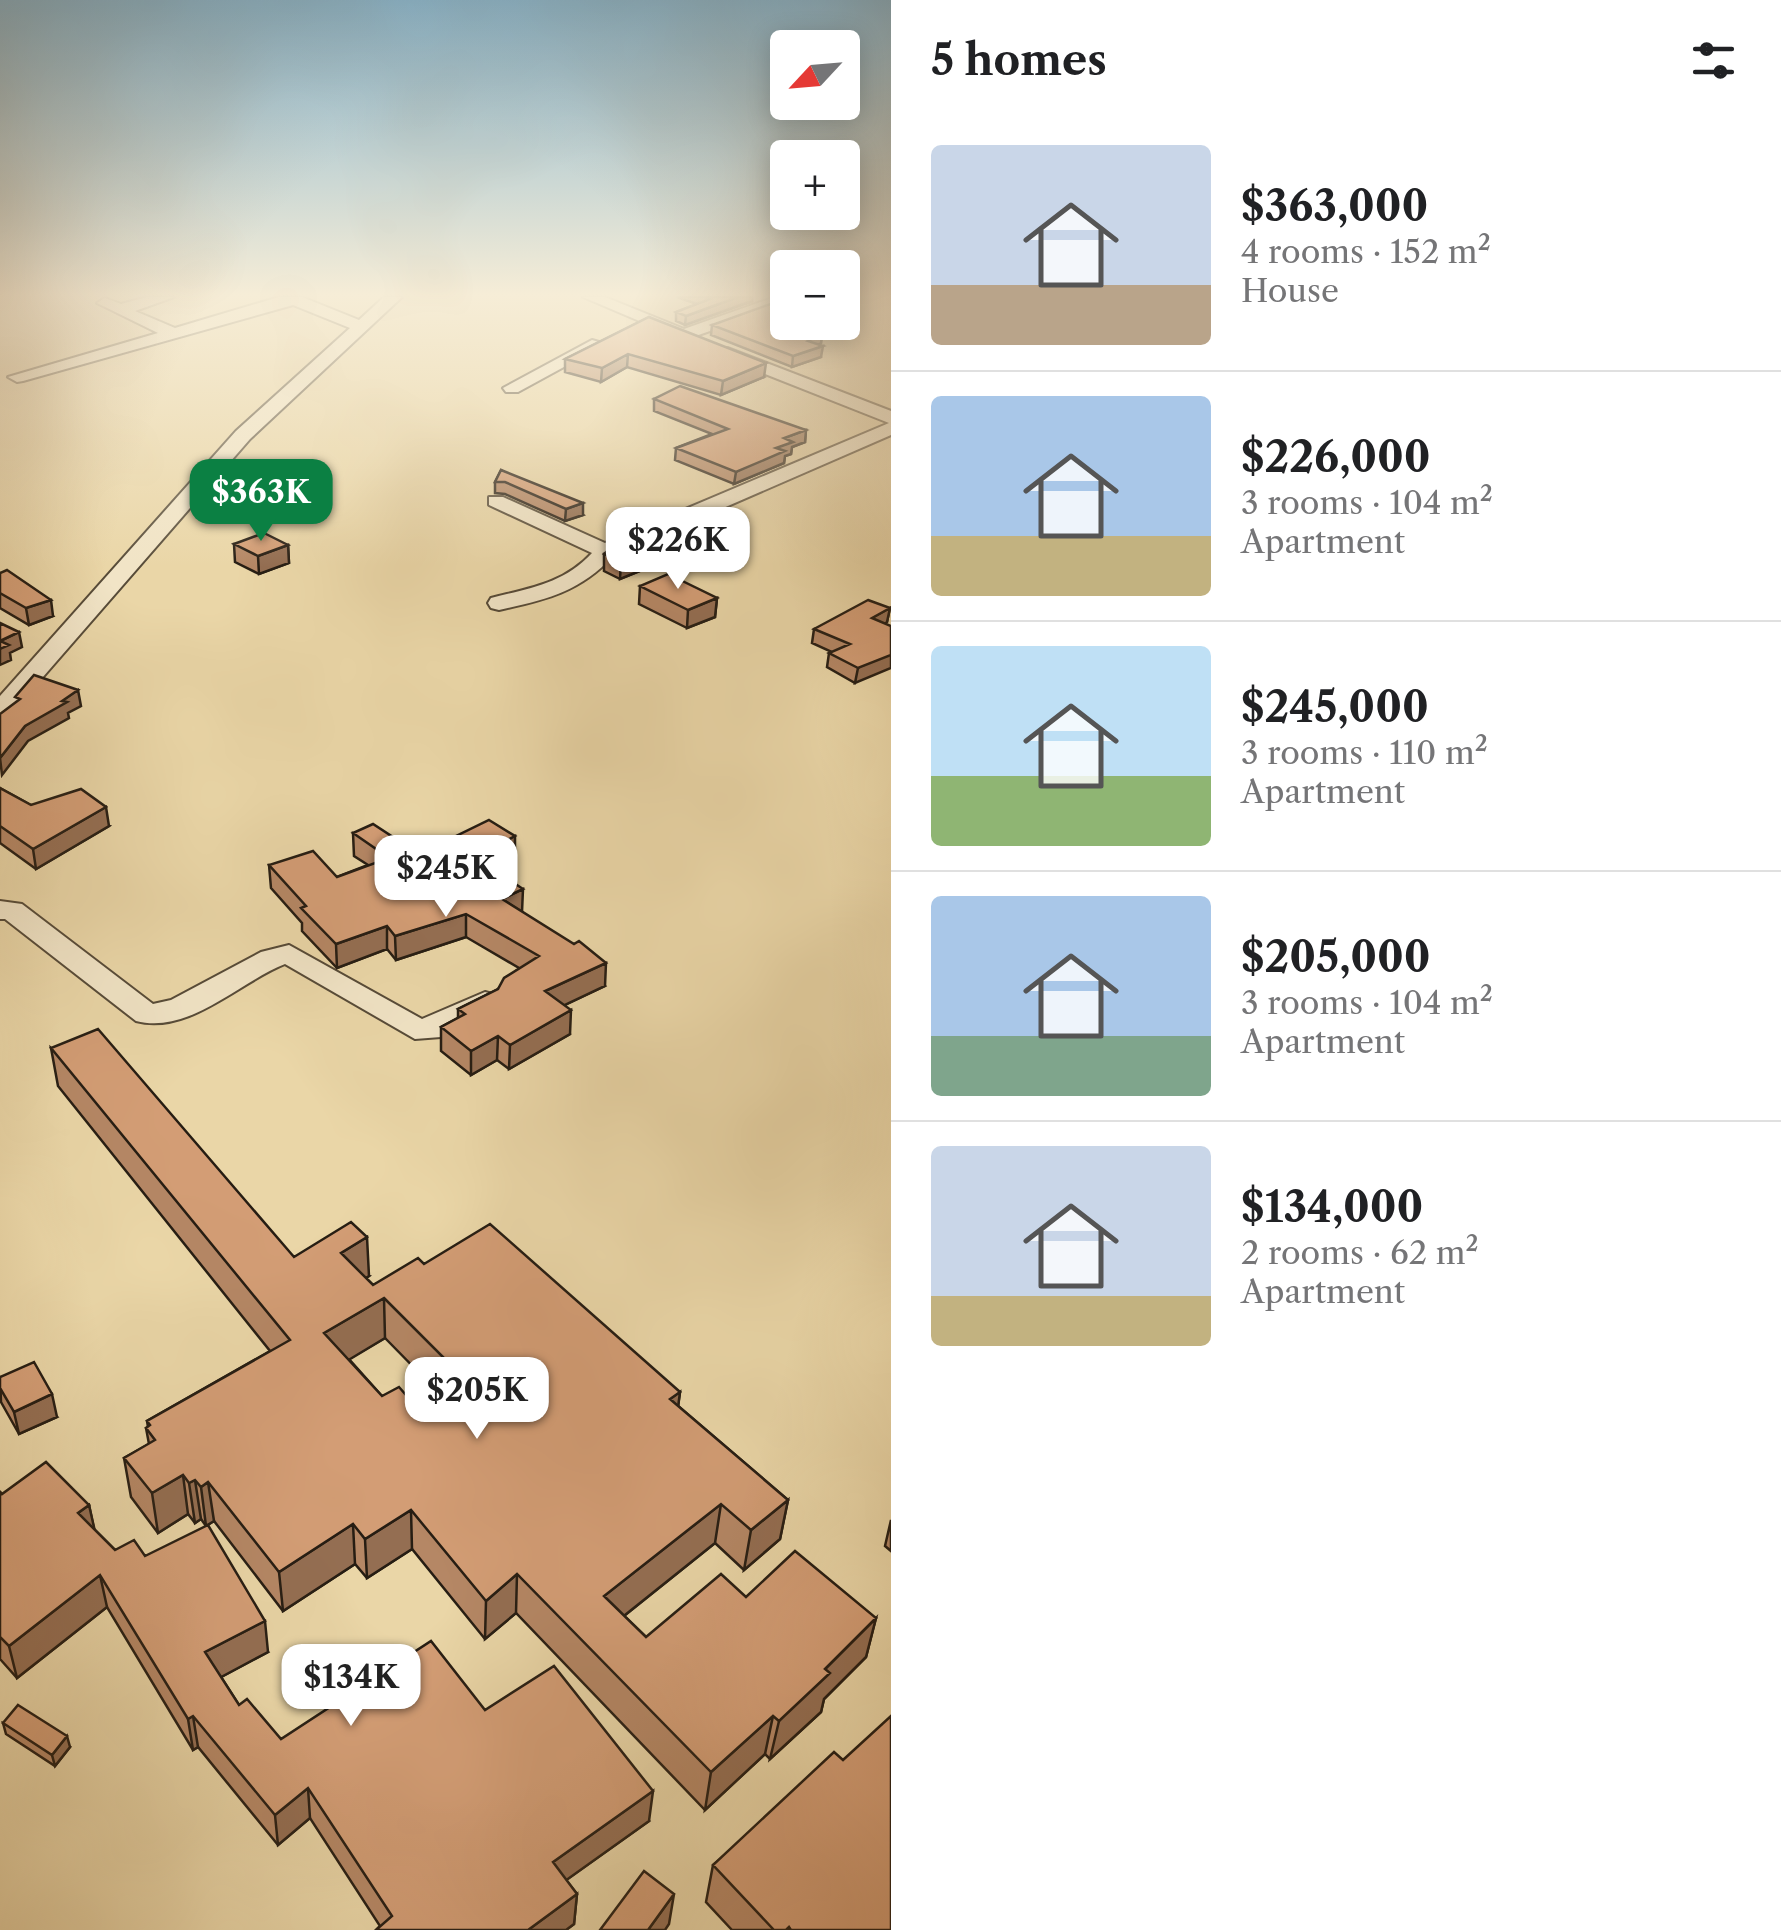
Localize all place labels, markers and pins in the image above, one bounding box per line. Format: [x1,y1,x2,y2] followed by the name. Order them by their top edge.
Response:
[191,459,331,544] pin: $363K
[608,507,748,592] pin: $226K
[376,835,516,920] pin: $245K
[407,1357,547,1442] pin: $205K
[281,1644,421,1729] pin: $134K

